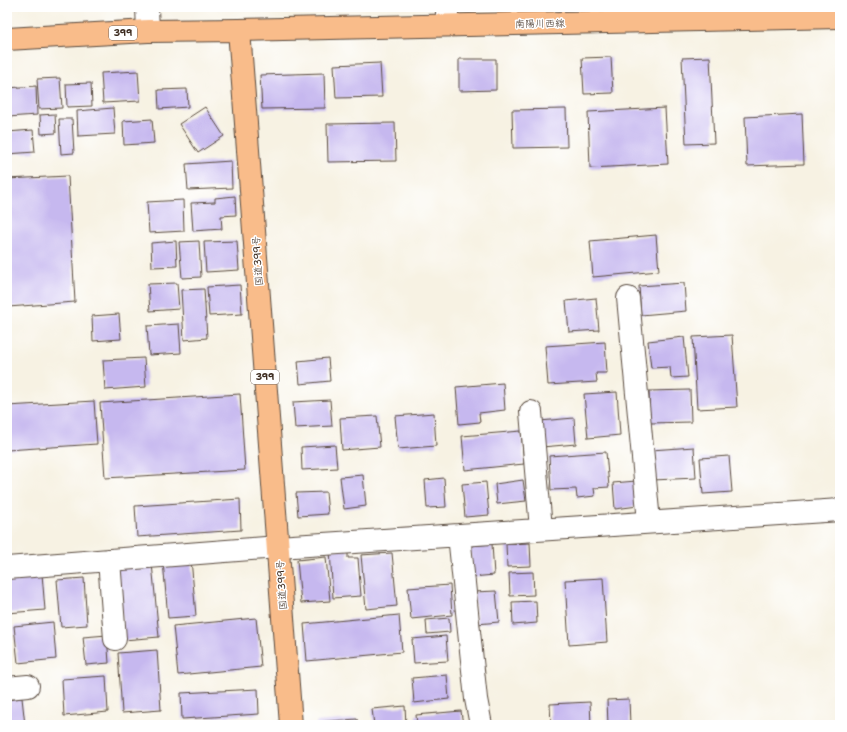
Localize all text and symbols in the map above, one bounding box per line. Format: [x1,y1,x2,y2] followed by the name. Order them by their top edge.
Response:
[515,17,565,30] street label: 南陽川西線
[109,26,137,40] road number: 399
[249,236,266,286] street label: 国道399号
[251,370,279,384] road number: 399
[273,560,290,610] street label: 国道399号

